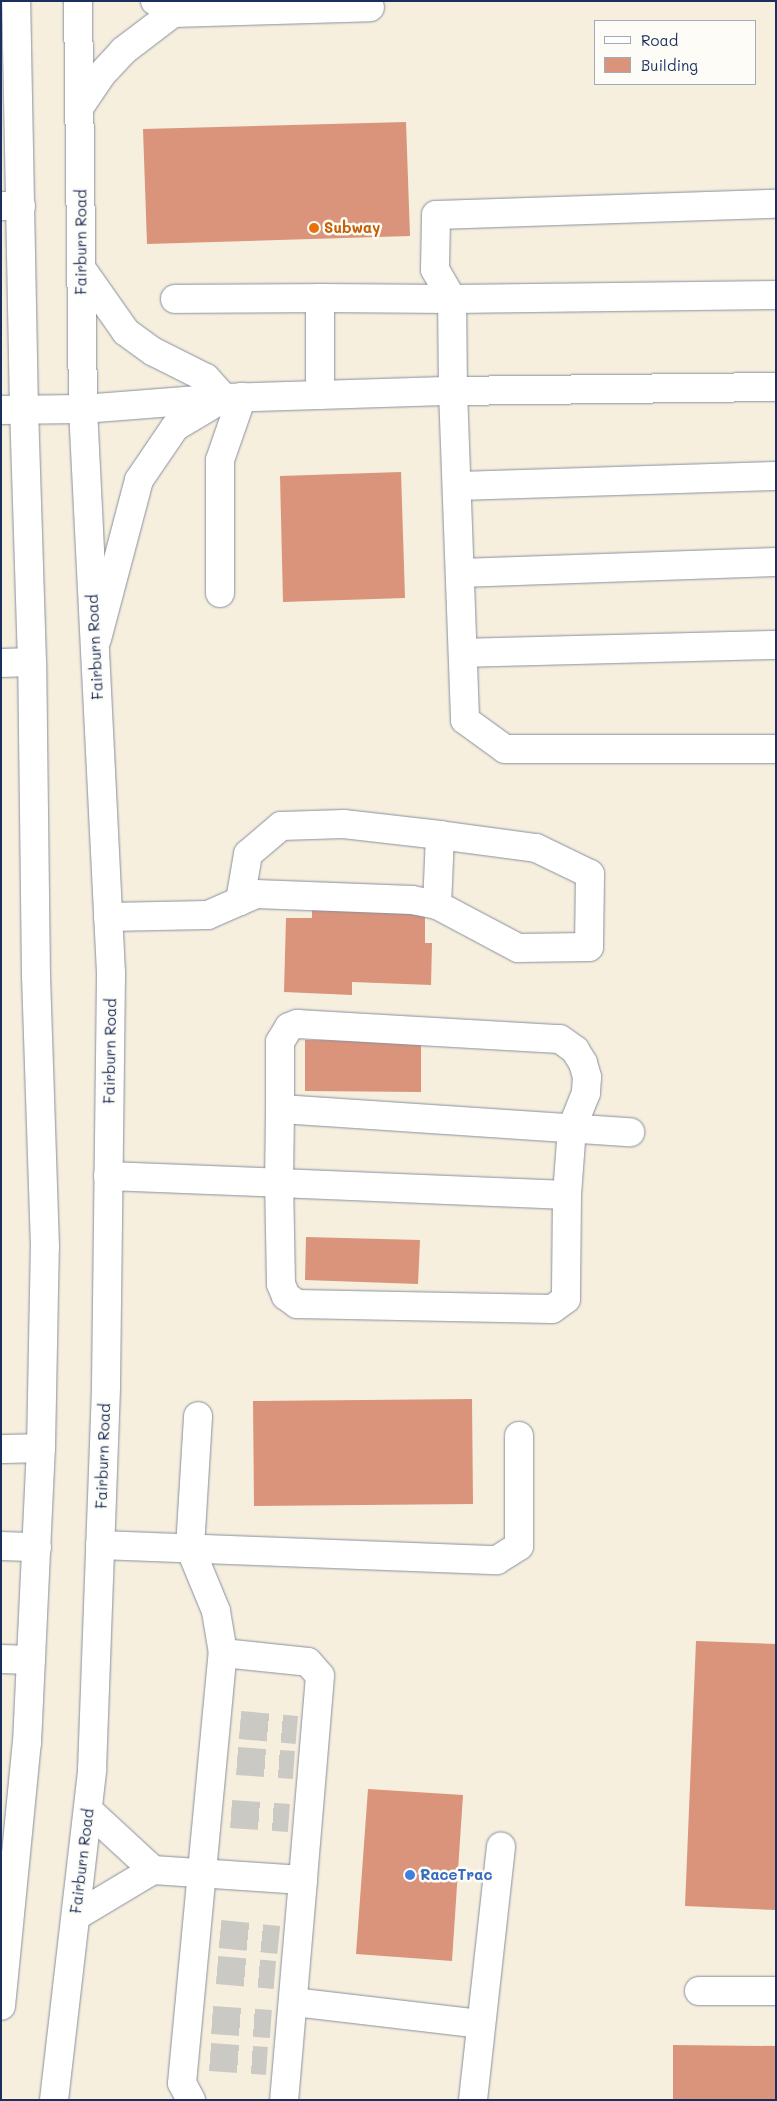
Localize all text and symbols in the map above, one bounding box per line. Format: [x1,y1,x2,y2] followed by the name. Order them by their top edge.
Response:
[594,20,757,85] legend
[641,30,678,50] text: Road
[641,55,698,75] text: Building
[72,189,90,295] street label: Fairburn Road
[324,219,380,237] place label: Subway
[308,222,320,234] marker: Subway
[83,594,107,700] street label: Fairburn Road
[100,998,120,1104] street label: Fairburn Road
[92,1403,114,1509] street label: Fairburn Road
[67,1807,97,1915] street label: Fairburn Road
[420,1866,492,1884] place label: RaceTrac
[404,1869,416,1881] marker: RaceTrac

